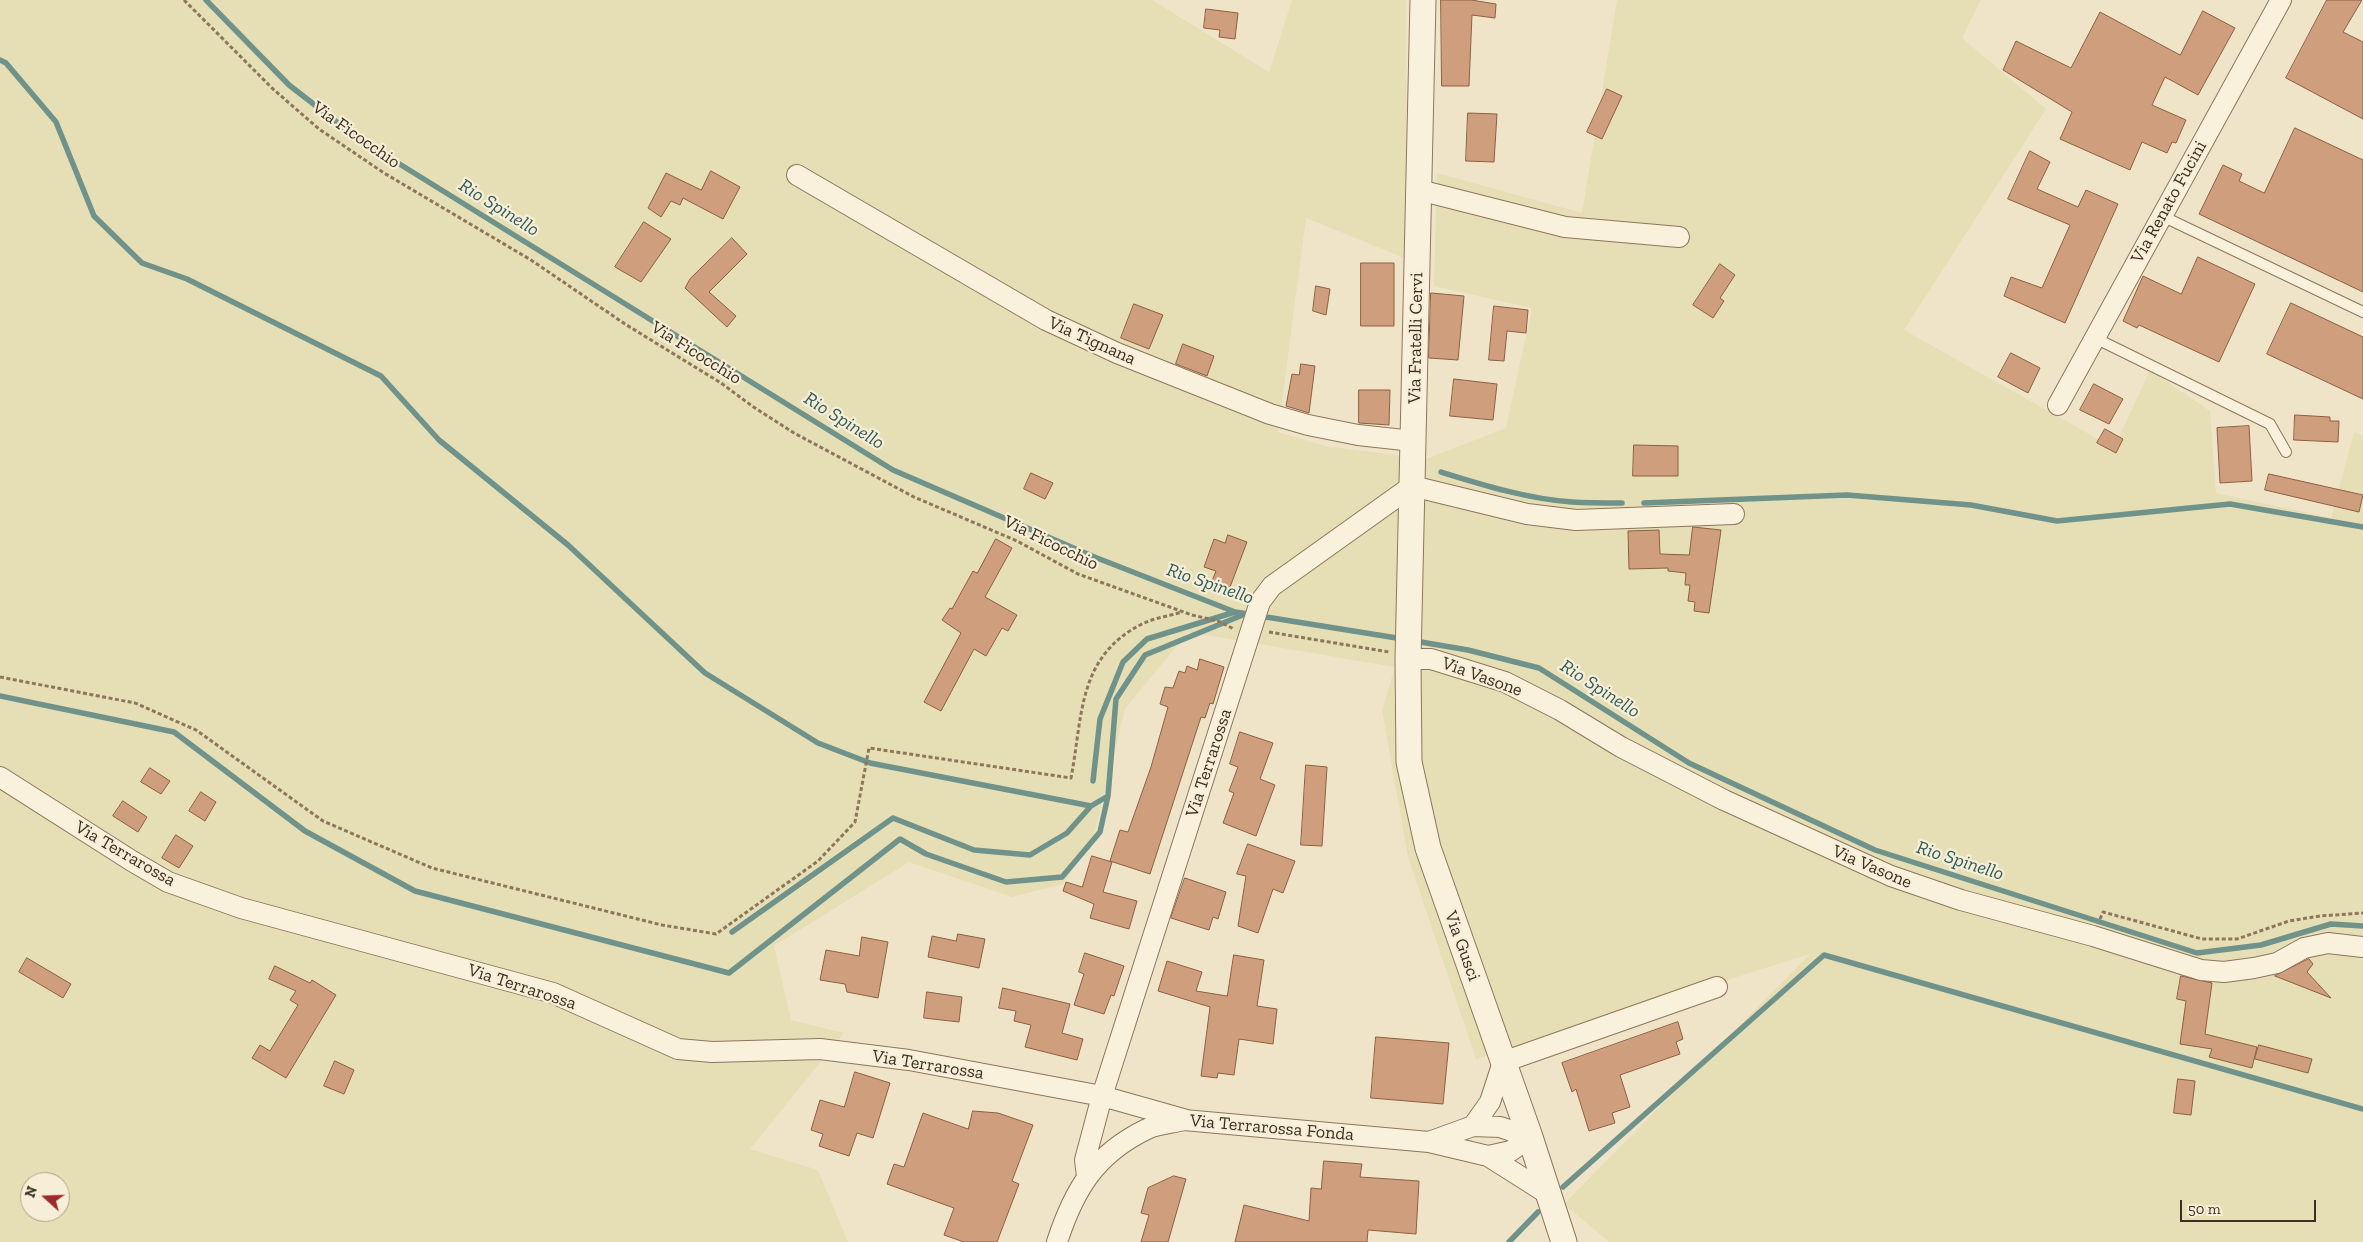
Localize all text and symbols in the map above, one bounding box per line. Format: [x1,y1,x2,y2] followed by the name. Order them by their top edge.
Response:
[308,97,404,173] street label: Via Ficocchio
[2127,137,2211,267] street label: Via Renato Fucini
[455,174,543,242] water label: Rio Spinello
[1404,272,1428,404] street label: Via Fratelli Cervi
[1045,312,1139,370] street label: Via Tignana
[647,317,745,389] street label: Via Ficocchio
[800,387,888,455] water label: Rio Spinello
[1000,511,1102,575] street label: Via Ficocchio
[1163,558,1257,610] water label: Rio Spinello
[1439,652,1525,702] street label: Via Vasone
[1556,655,1644,723] water label: Rio Spinello
[1181,706,1237,820] street label: Via Terrarossa
[71,816,179,892] street label: Via Terrarossa
[1913,836,2007,886] water label: Rio Spinello
[1829,841,1915,893] street label: Via Vasone
[1439,908,1485,984] street label: Via Gusci
[465,959,579,1015] street label: Via Terrarossa
[871,1046,985,1084] street label: Via Terrarossa
[1189,1110,1355,1146] street label: Via Terrarossa Fonda
[20,1172,70,1222] north arrow
[22,1184,41,1200] text: N
[2183,1190,2319,1222] scale bar
[2188,1200,2221,1218] text: 50 m

